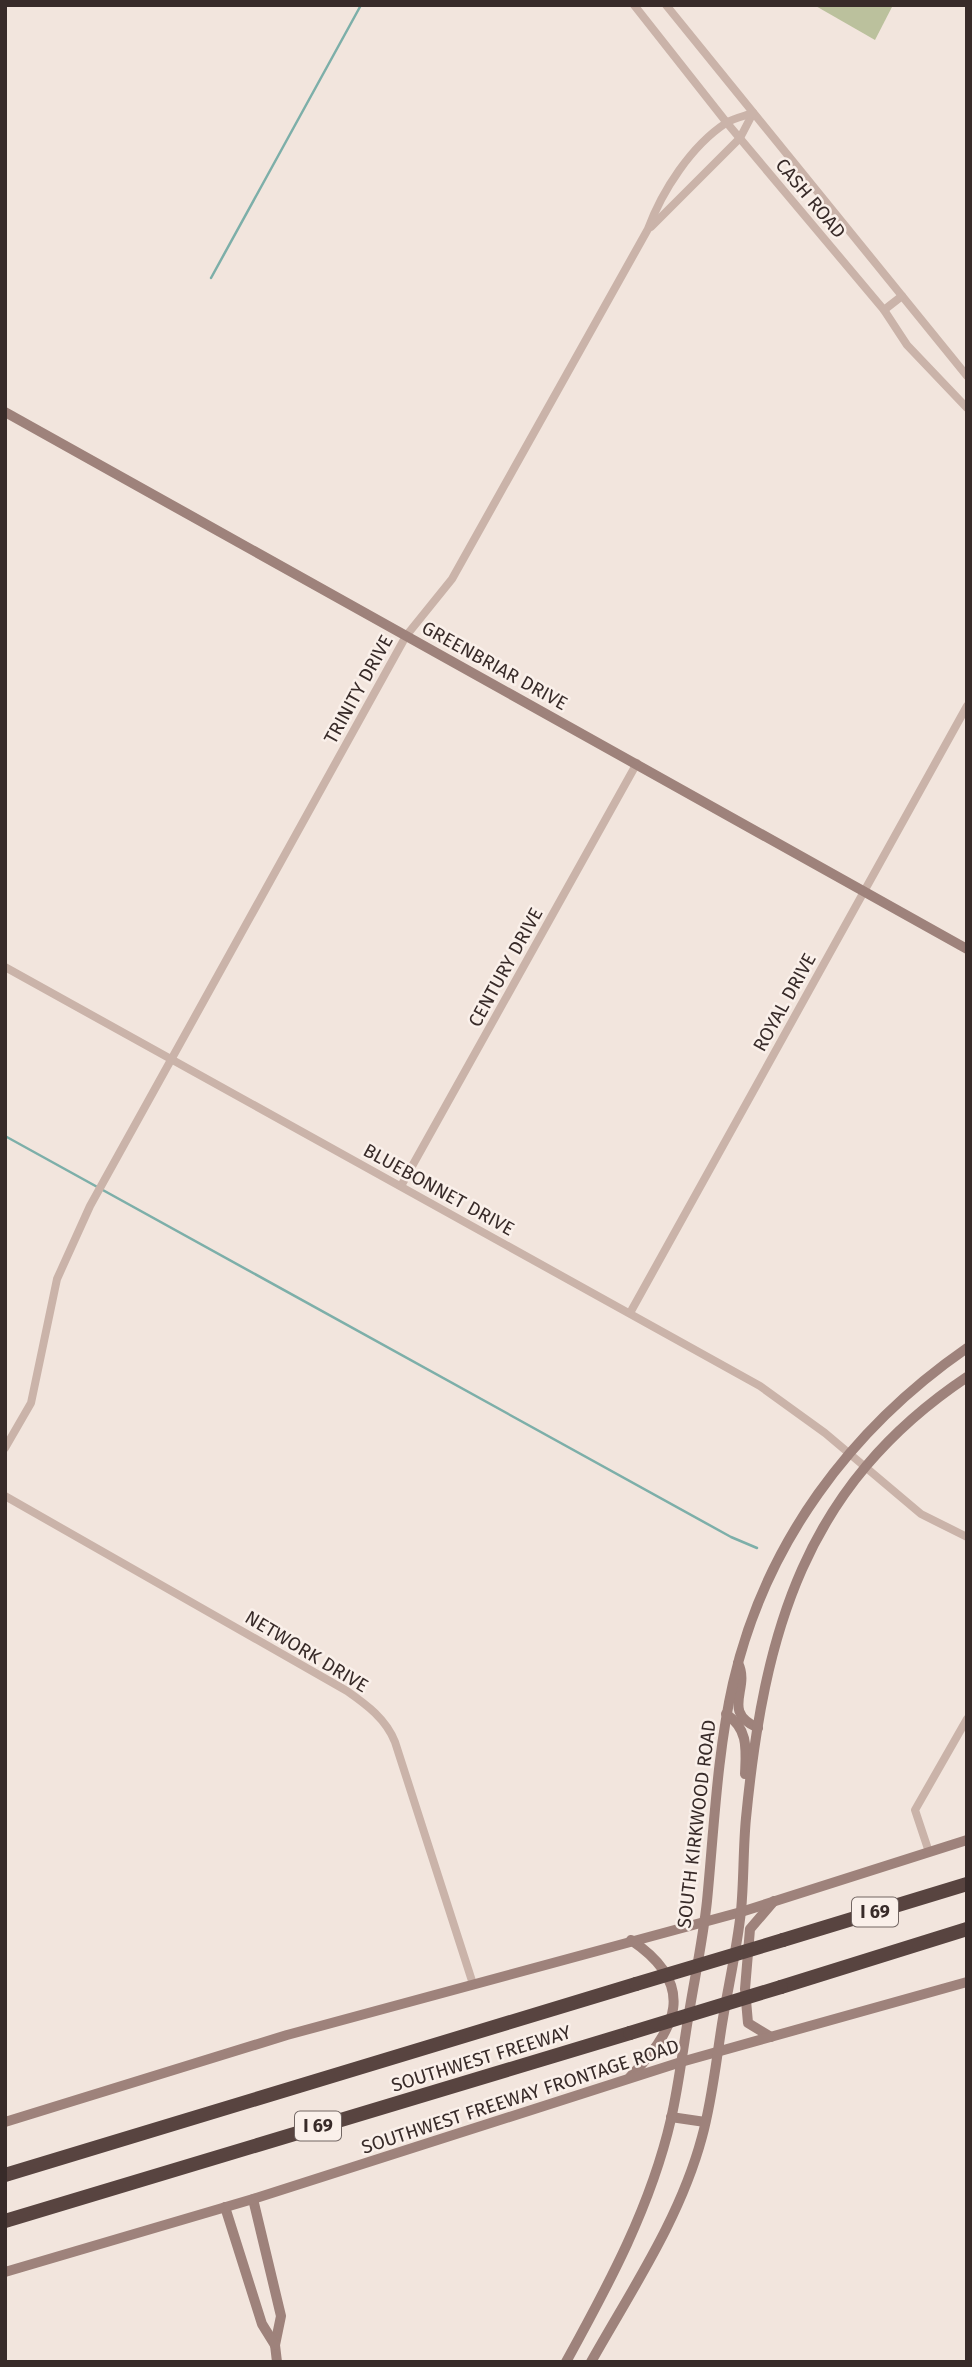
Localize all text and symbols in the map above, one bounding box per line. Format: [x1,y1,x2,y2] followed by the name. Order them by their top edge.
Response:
[771,154,851,243] street label: CASH ROAD
[418,616,572,715] street label: GREENBRIAR DRIVE
[319,631,398,748] street label: TRINITY DRIVE
[463,904,548,1031] street label: CENTURY DRIVE
[748,949,821,1055] street label: ROYAL DRIVE
[359,1138,518,1240] street label: BLUEBONNET DRIVE
[241,1606,372,1697] street label: NETWORK DRIVE
[672,1718,721,1930] street label: SOUTH KIRKWOOD ROAD
[852,1898,898,1926] road number: I 69
[389,2020,574,2097] street label: SOUTHWEST FREEWAY
[358,2034,682,2159] street label: SOUTHWEST FREEWAY FRONTAGE ROAD
[295,2112,341,2140] road number: I 69

